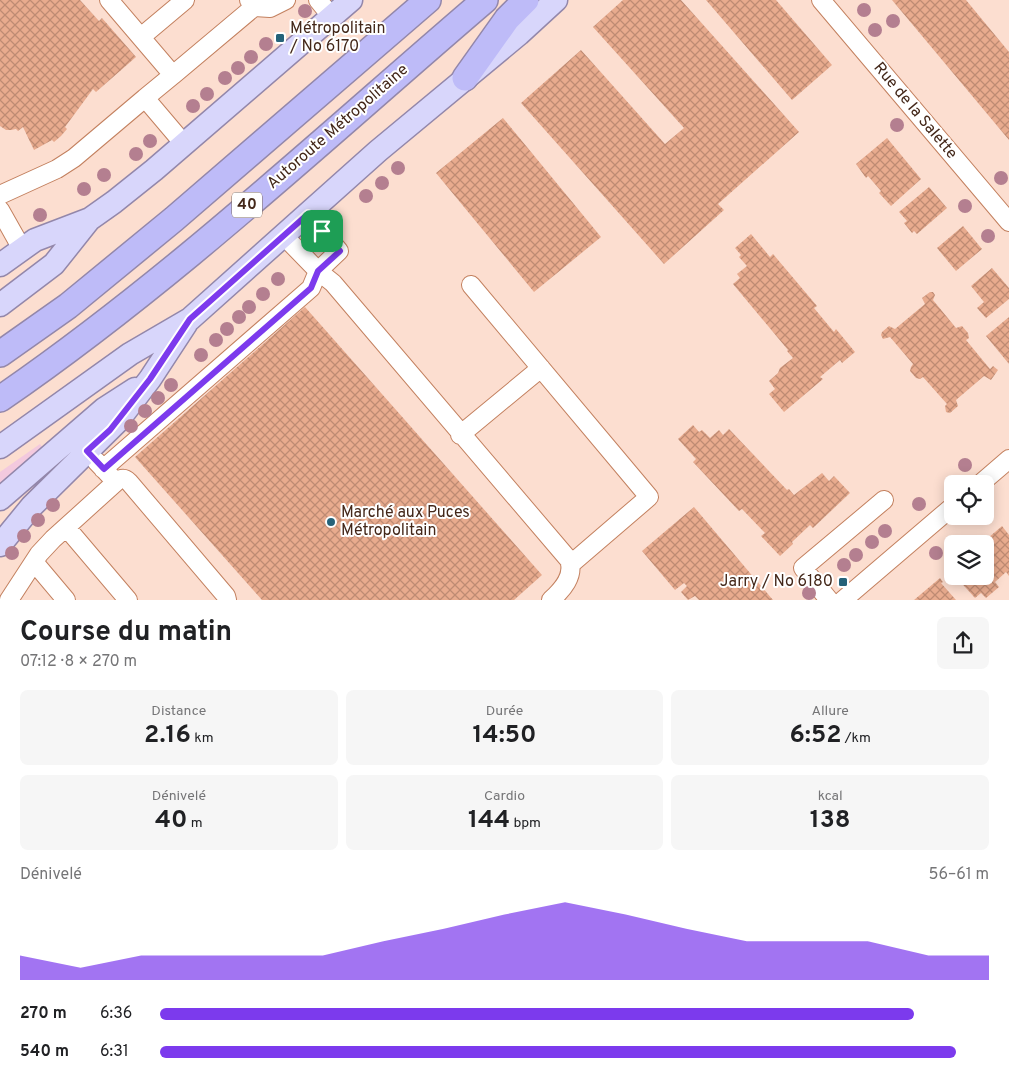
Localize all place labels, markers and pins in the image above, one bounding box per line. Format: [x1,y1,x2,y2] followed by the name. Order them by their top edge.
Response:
[289,19,385,57] place label: Métropolitain / No 6170
[274,32,286,44] marker: Métropolitain / No 6170
[301,210,343,252] pin
[341,503,470,541] place label: Marché aux Puces Métropolitain
[325,516,337,528] marker: Marché aux Puces Métropolitain
[720,572,833,592] place label: Jarry / No 6180
[837,576,849,588] marker: Jarry / No 6180

